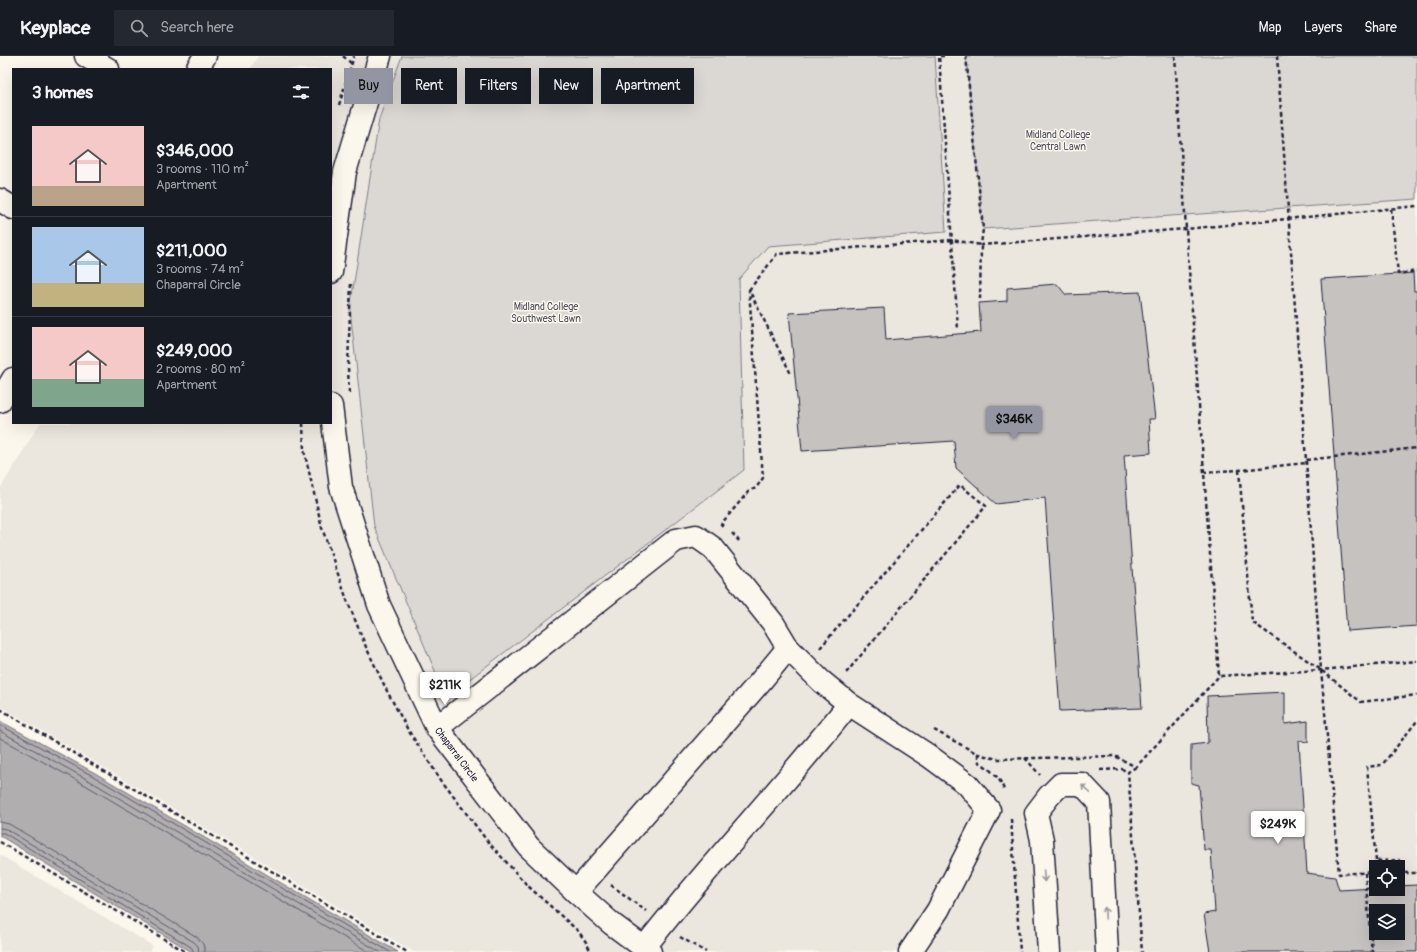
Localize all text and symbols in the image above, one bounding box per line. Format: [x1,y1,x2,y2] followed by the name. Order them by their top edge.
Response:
[114,10,394,46] search box
[20,16,90,40] text: Keyplace
[128,17,150,39] icon: search
[160,18,234,37] text: Search here
[1259,19,1282,36] text: Map
[1304,19,1342,36] text: Layers
[1364,19,1397,36] text: Share
[344,68,393,104] chip: Buy
[401,68,457,104] chip: Rent
[465,68,531,104] chip: Filters
[539,68,593,104] chip: New
[601,68,694,104] chip: Apartment
[290,81,312,103] icon: filters
[32,82,93,103] text: 3 homes
[1026,129,1090,153] park label: Midland College Central Lawn
[156,140,234,161] text: $346,000
[64,142,112,190] icon: home
[156,161,249,177] text: 3 rooms · 110 m²
[156,177,217,193] text: Apartment
[156,240,227,261] text: $211,000
[64,243,112,291] icon: home
[156,261,244,277] text: 3 rooms · 74 m²
[156,277,241,293] text: Chaparral Circle
[511,301,581,325] park label: Midland College Southwest Lawn
[156,340,232,361] text: $249,000
[64,343,112,391] icon: home
[156,361,245,377] text: 2 rooms · 80 m²
[156,377,217,393] text: Apartment
[986,406,1042,440] pin: $346K
[995,411,1033,427] text: $346K
[417,672,473,706] pin: $211K
[429,677,461,693] text: $211K
[432,725,481,784] street label: Chaparral Circle
[1081,784,1091,793] one-way arrow
[1250,811,1306,845] pin: $249K
[1260,816,1296,832] text: $249K
[1369,860,1405,940] map controls
[1369,860,1405,896] button: locate
[1041,869,1048,882] one-way arrow
[1369,904,1405,940] button: layers
[1101,907,1109,920] one-way arrow

